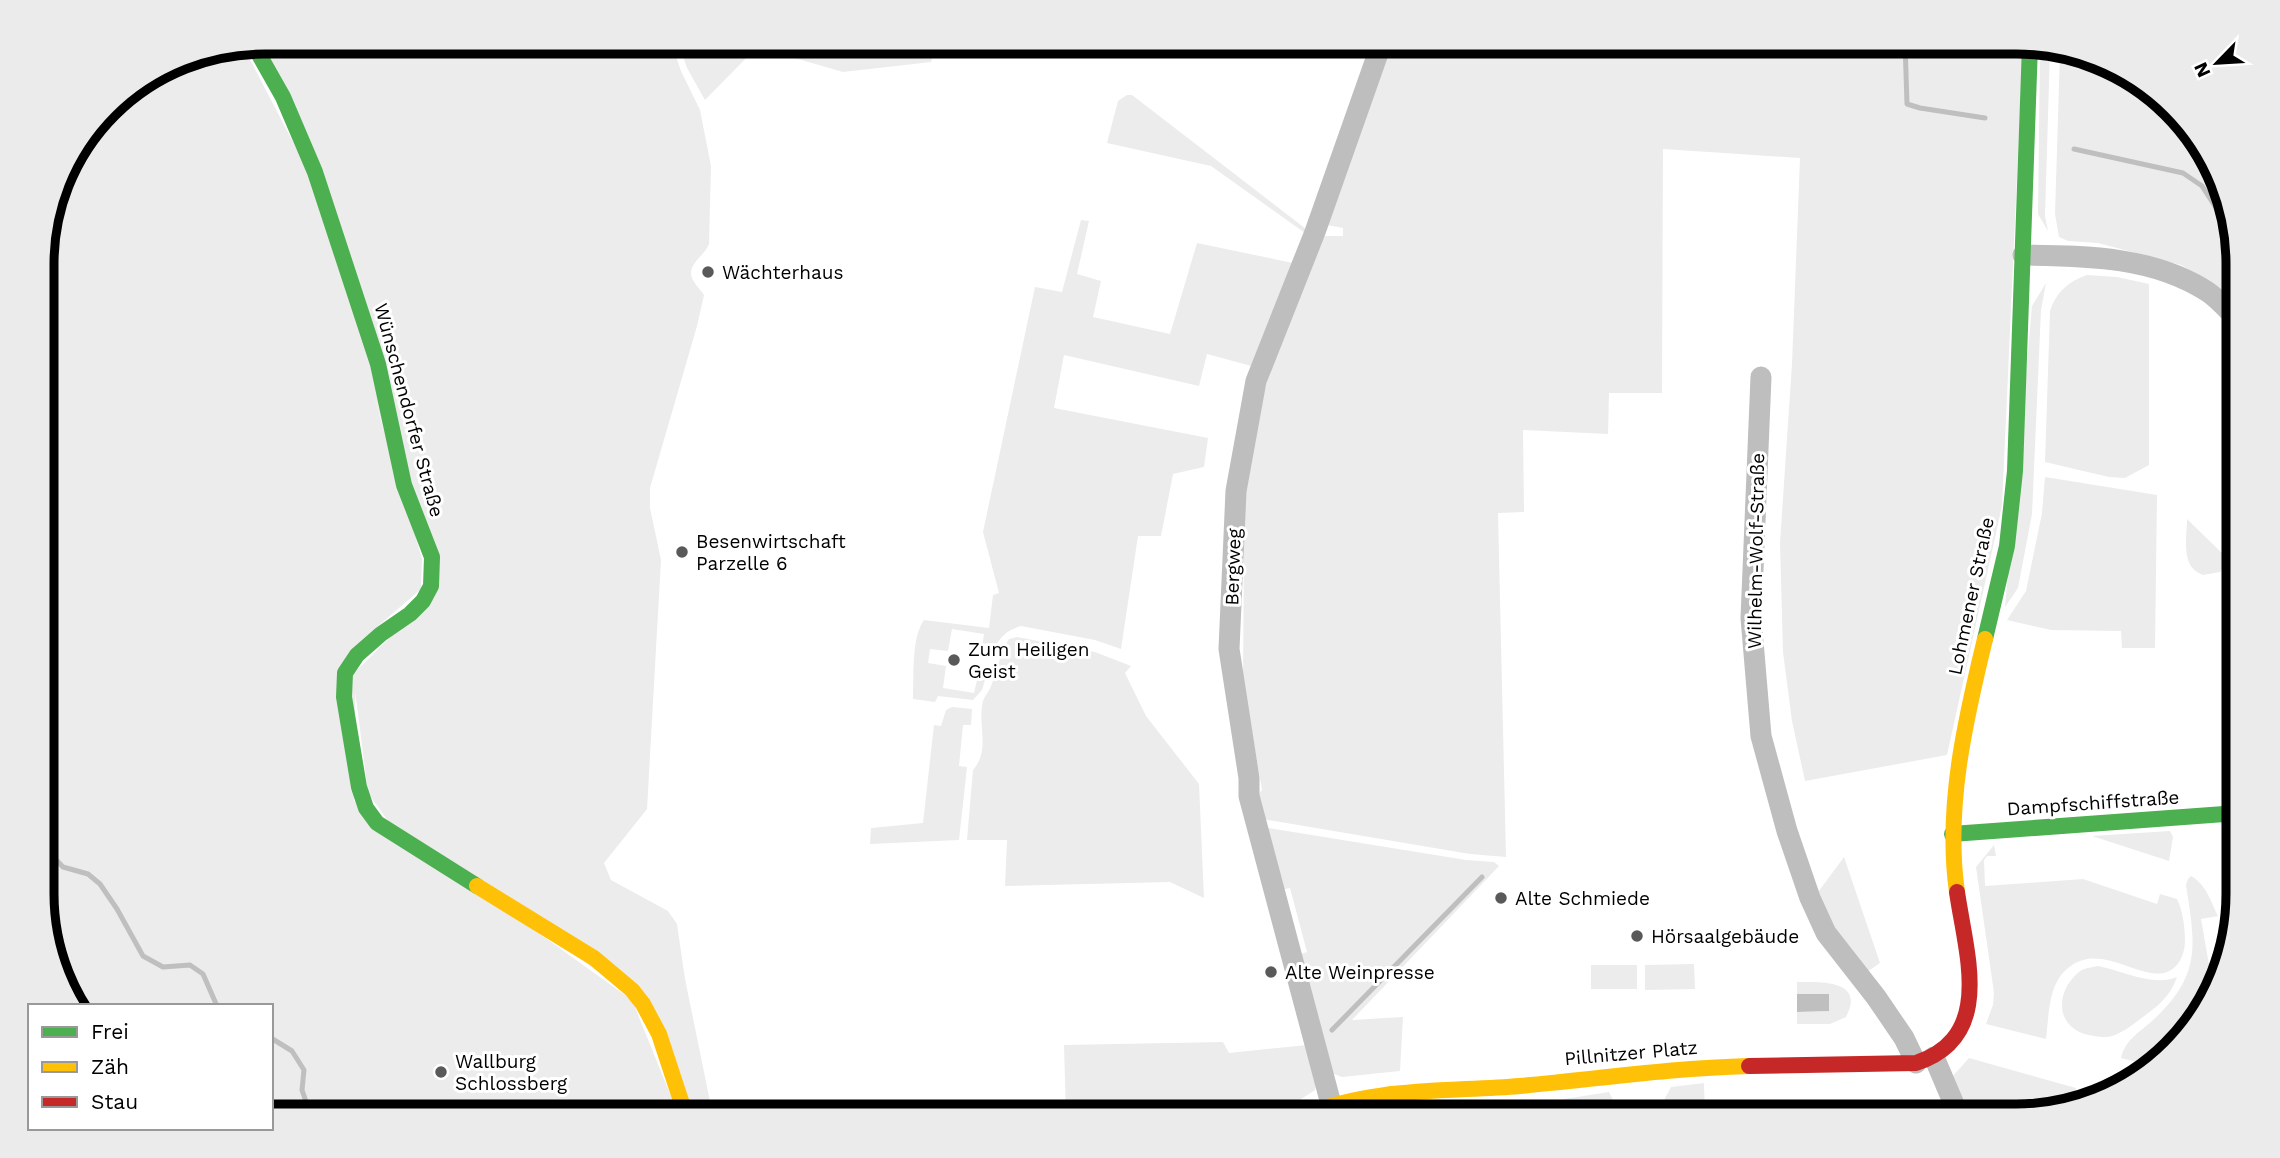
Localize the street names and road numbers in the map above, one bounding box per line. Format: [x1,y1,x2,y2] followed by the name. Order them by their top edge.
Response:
[369,300,449,520] street label: Wünschendorfer Straße
[1743,453,1769,649] street label: Wilhelm-Wolf-Straße
[1943,515,1999,677] street label: Lohmener Straße
[1220,527,1246,606] street label: Bergweg
[2006,785,2180,821] street label: Dampfschiffstraße
[1563,1036,1699,1070] street label: Pillnitzer Platz

